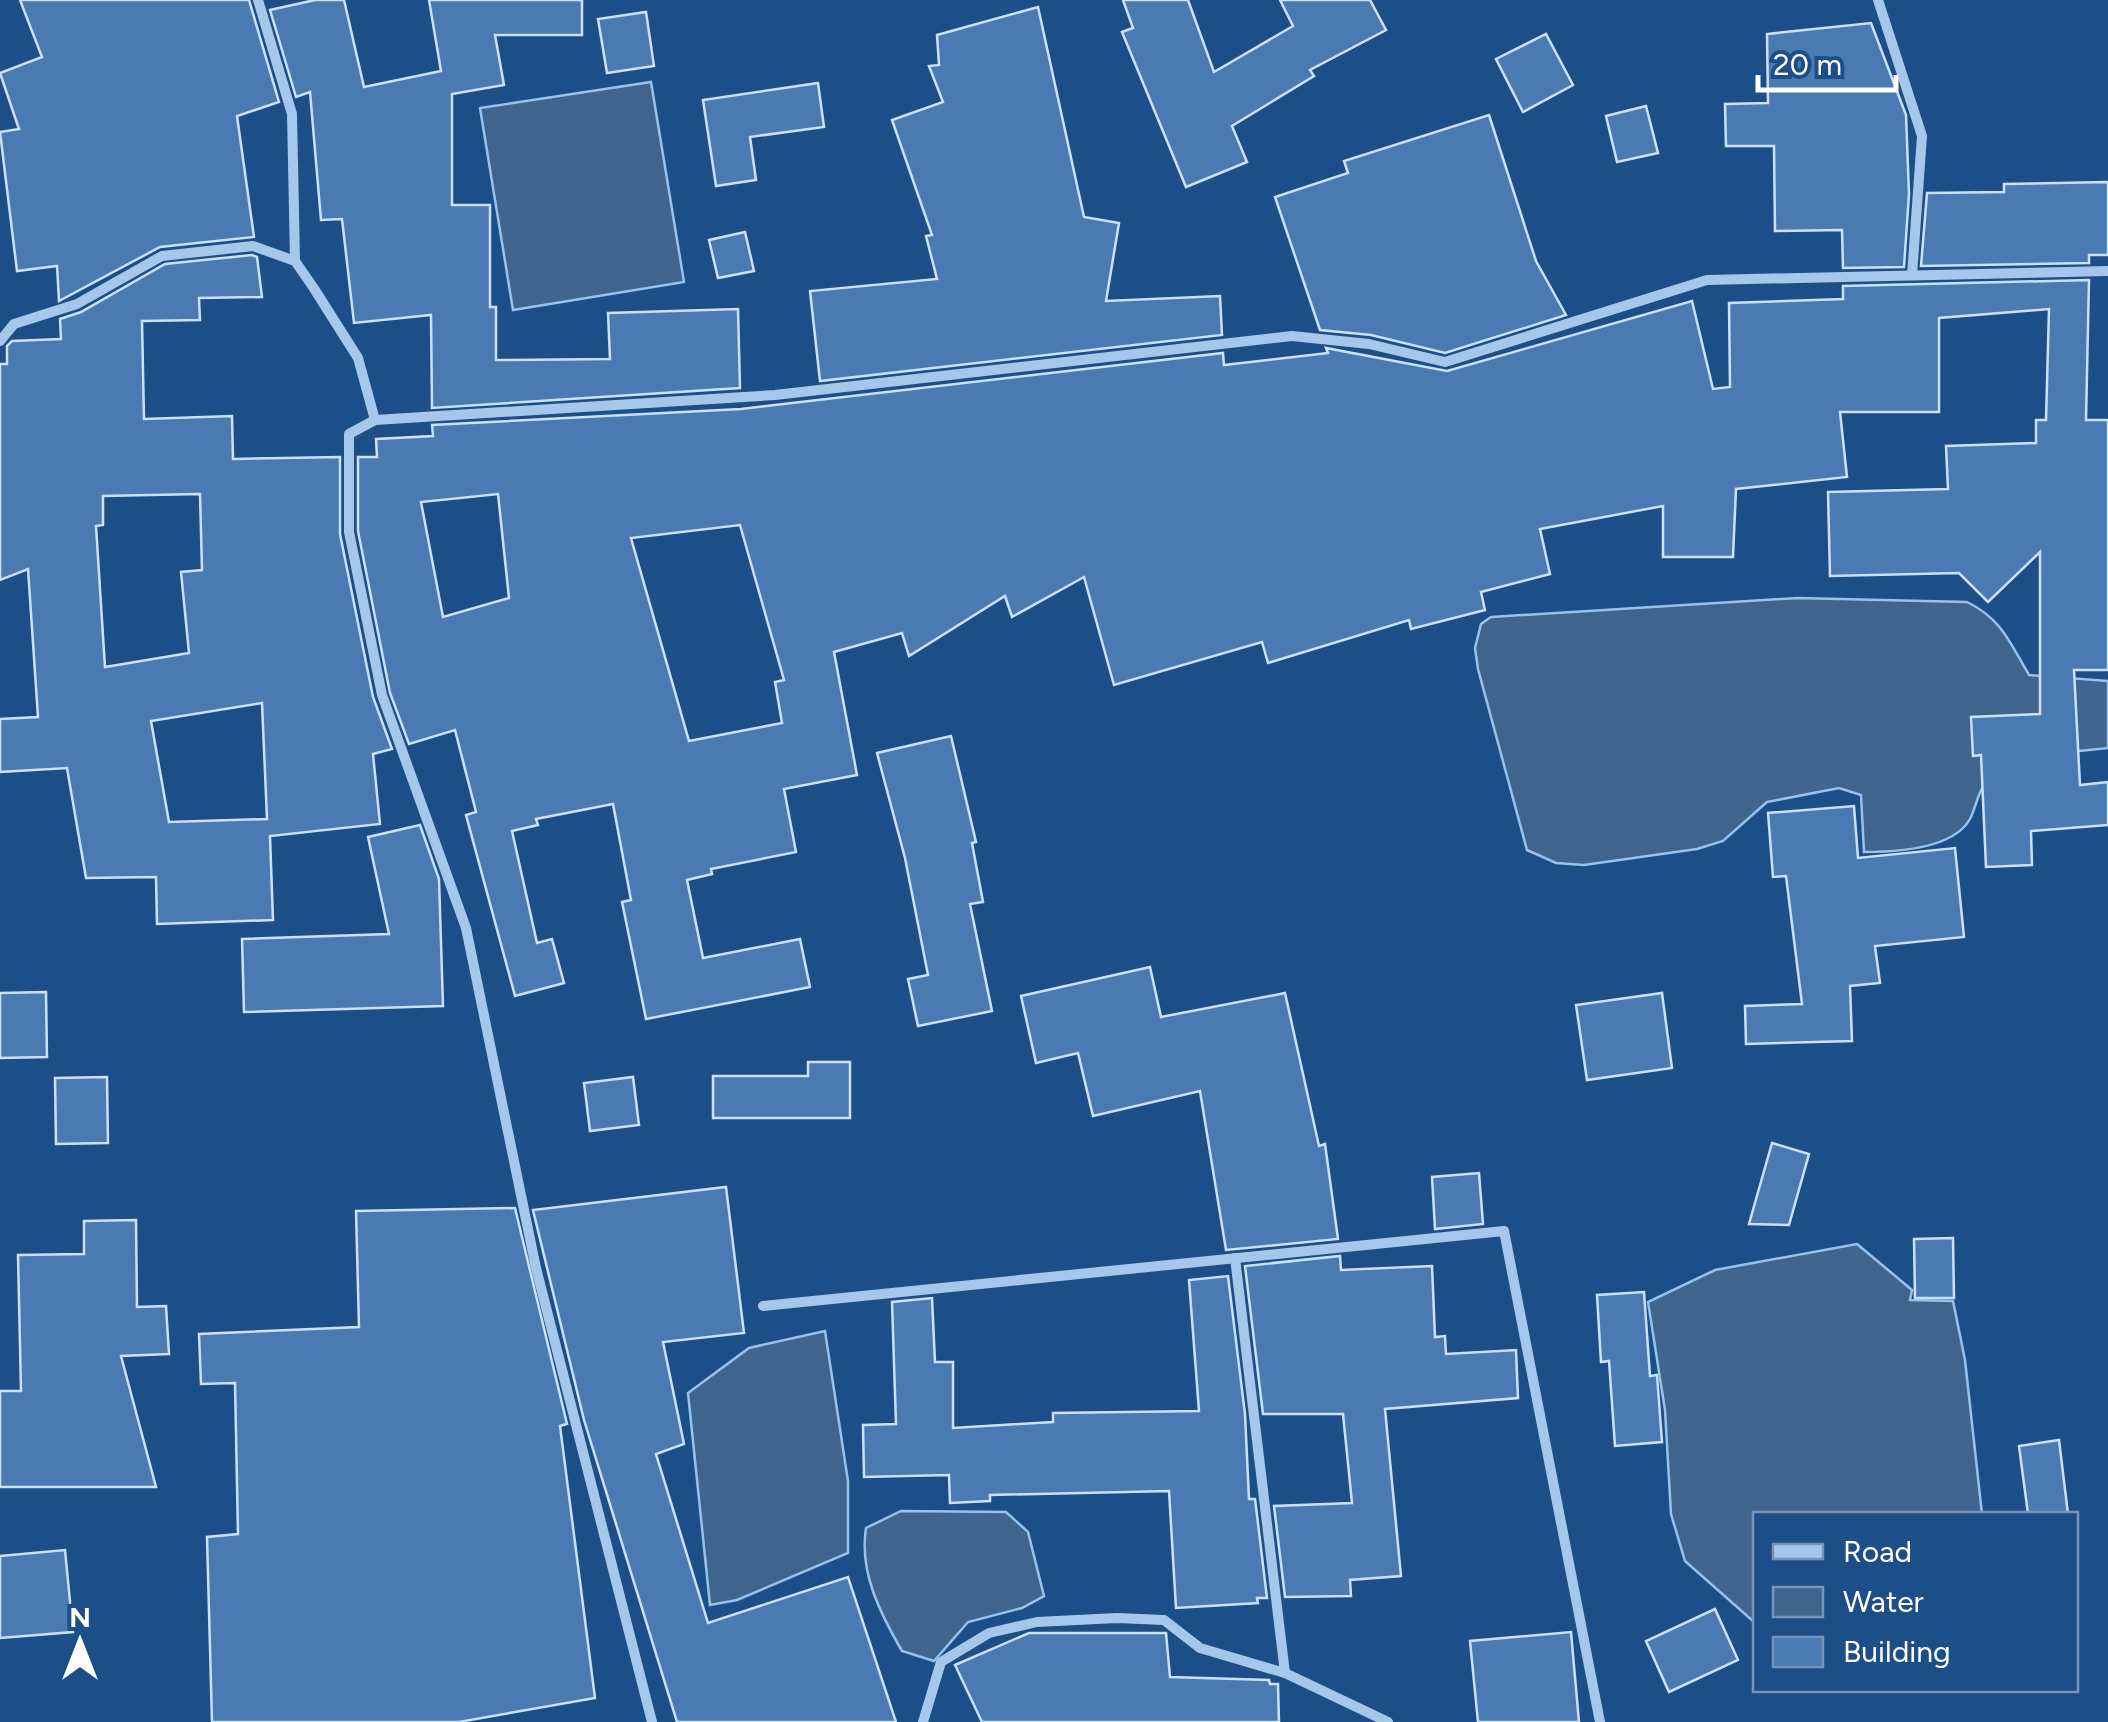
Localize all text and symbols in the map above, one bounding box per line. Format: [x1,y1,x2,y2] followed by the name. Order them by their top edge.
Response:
[1758,30,1896,92] scale bar
[1773,46,1842,83] text: 20 m
[1753,1512,2078,1692] legend
[1843,1533,1912,1570] text: Road
[1843,1583,1924,1620] text: Water
[30,1592,130,1692] north arrow
[69,1600,91,1634] text: N
[1843,1633,1951,1670] text: Building

